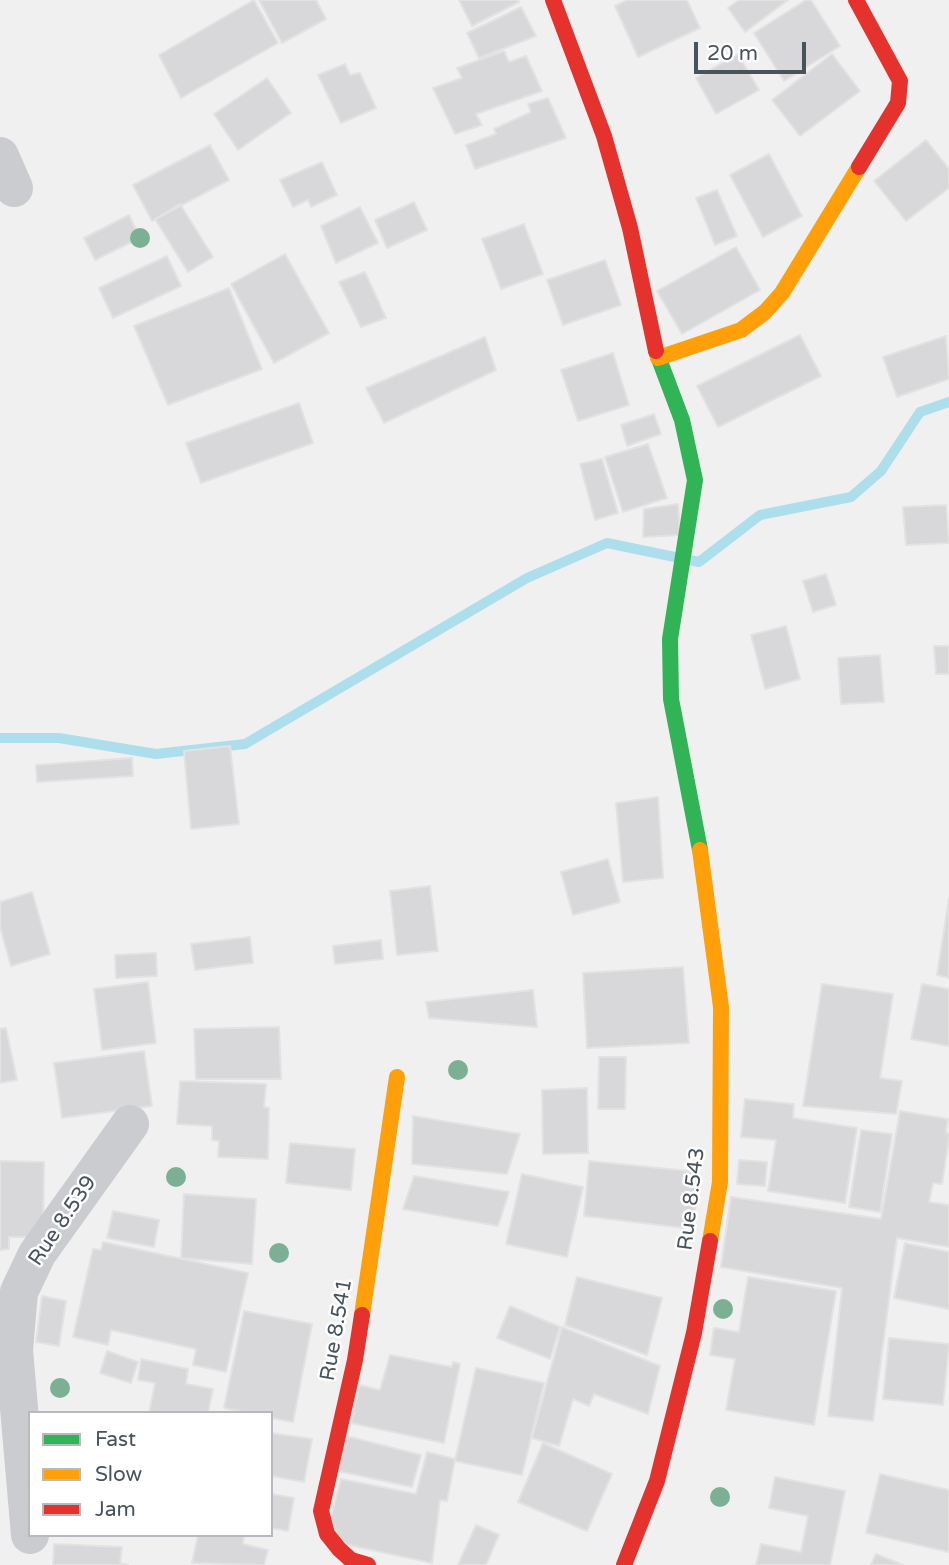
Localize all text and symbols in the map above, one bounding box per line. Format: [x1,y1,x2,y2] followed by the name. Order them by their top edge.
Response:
[697,28,809,72] scale bar
[707,41,758,66] text: 20 m
[673,1146,711,1252] street label: Rue 8.543
[24,1171,102,1271] street label: Rue 8.539
[316,1277,358,1383] street label: Rue 8.541
[28,1411,273,1537] legend
[95,1427,136,1452] text: Fast
[95,1462,142,1487] text: Slow
[95,1497,136,1522] text: Jam

